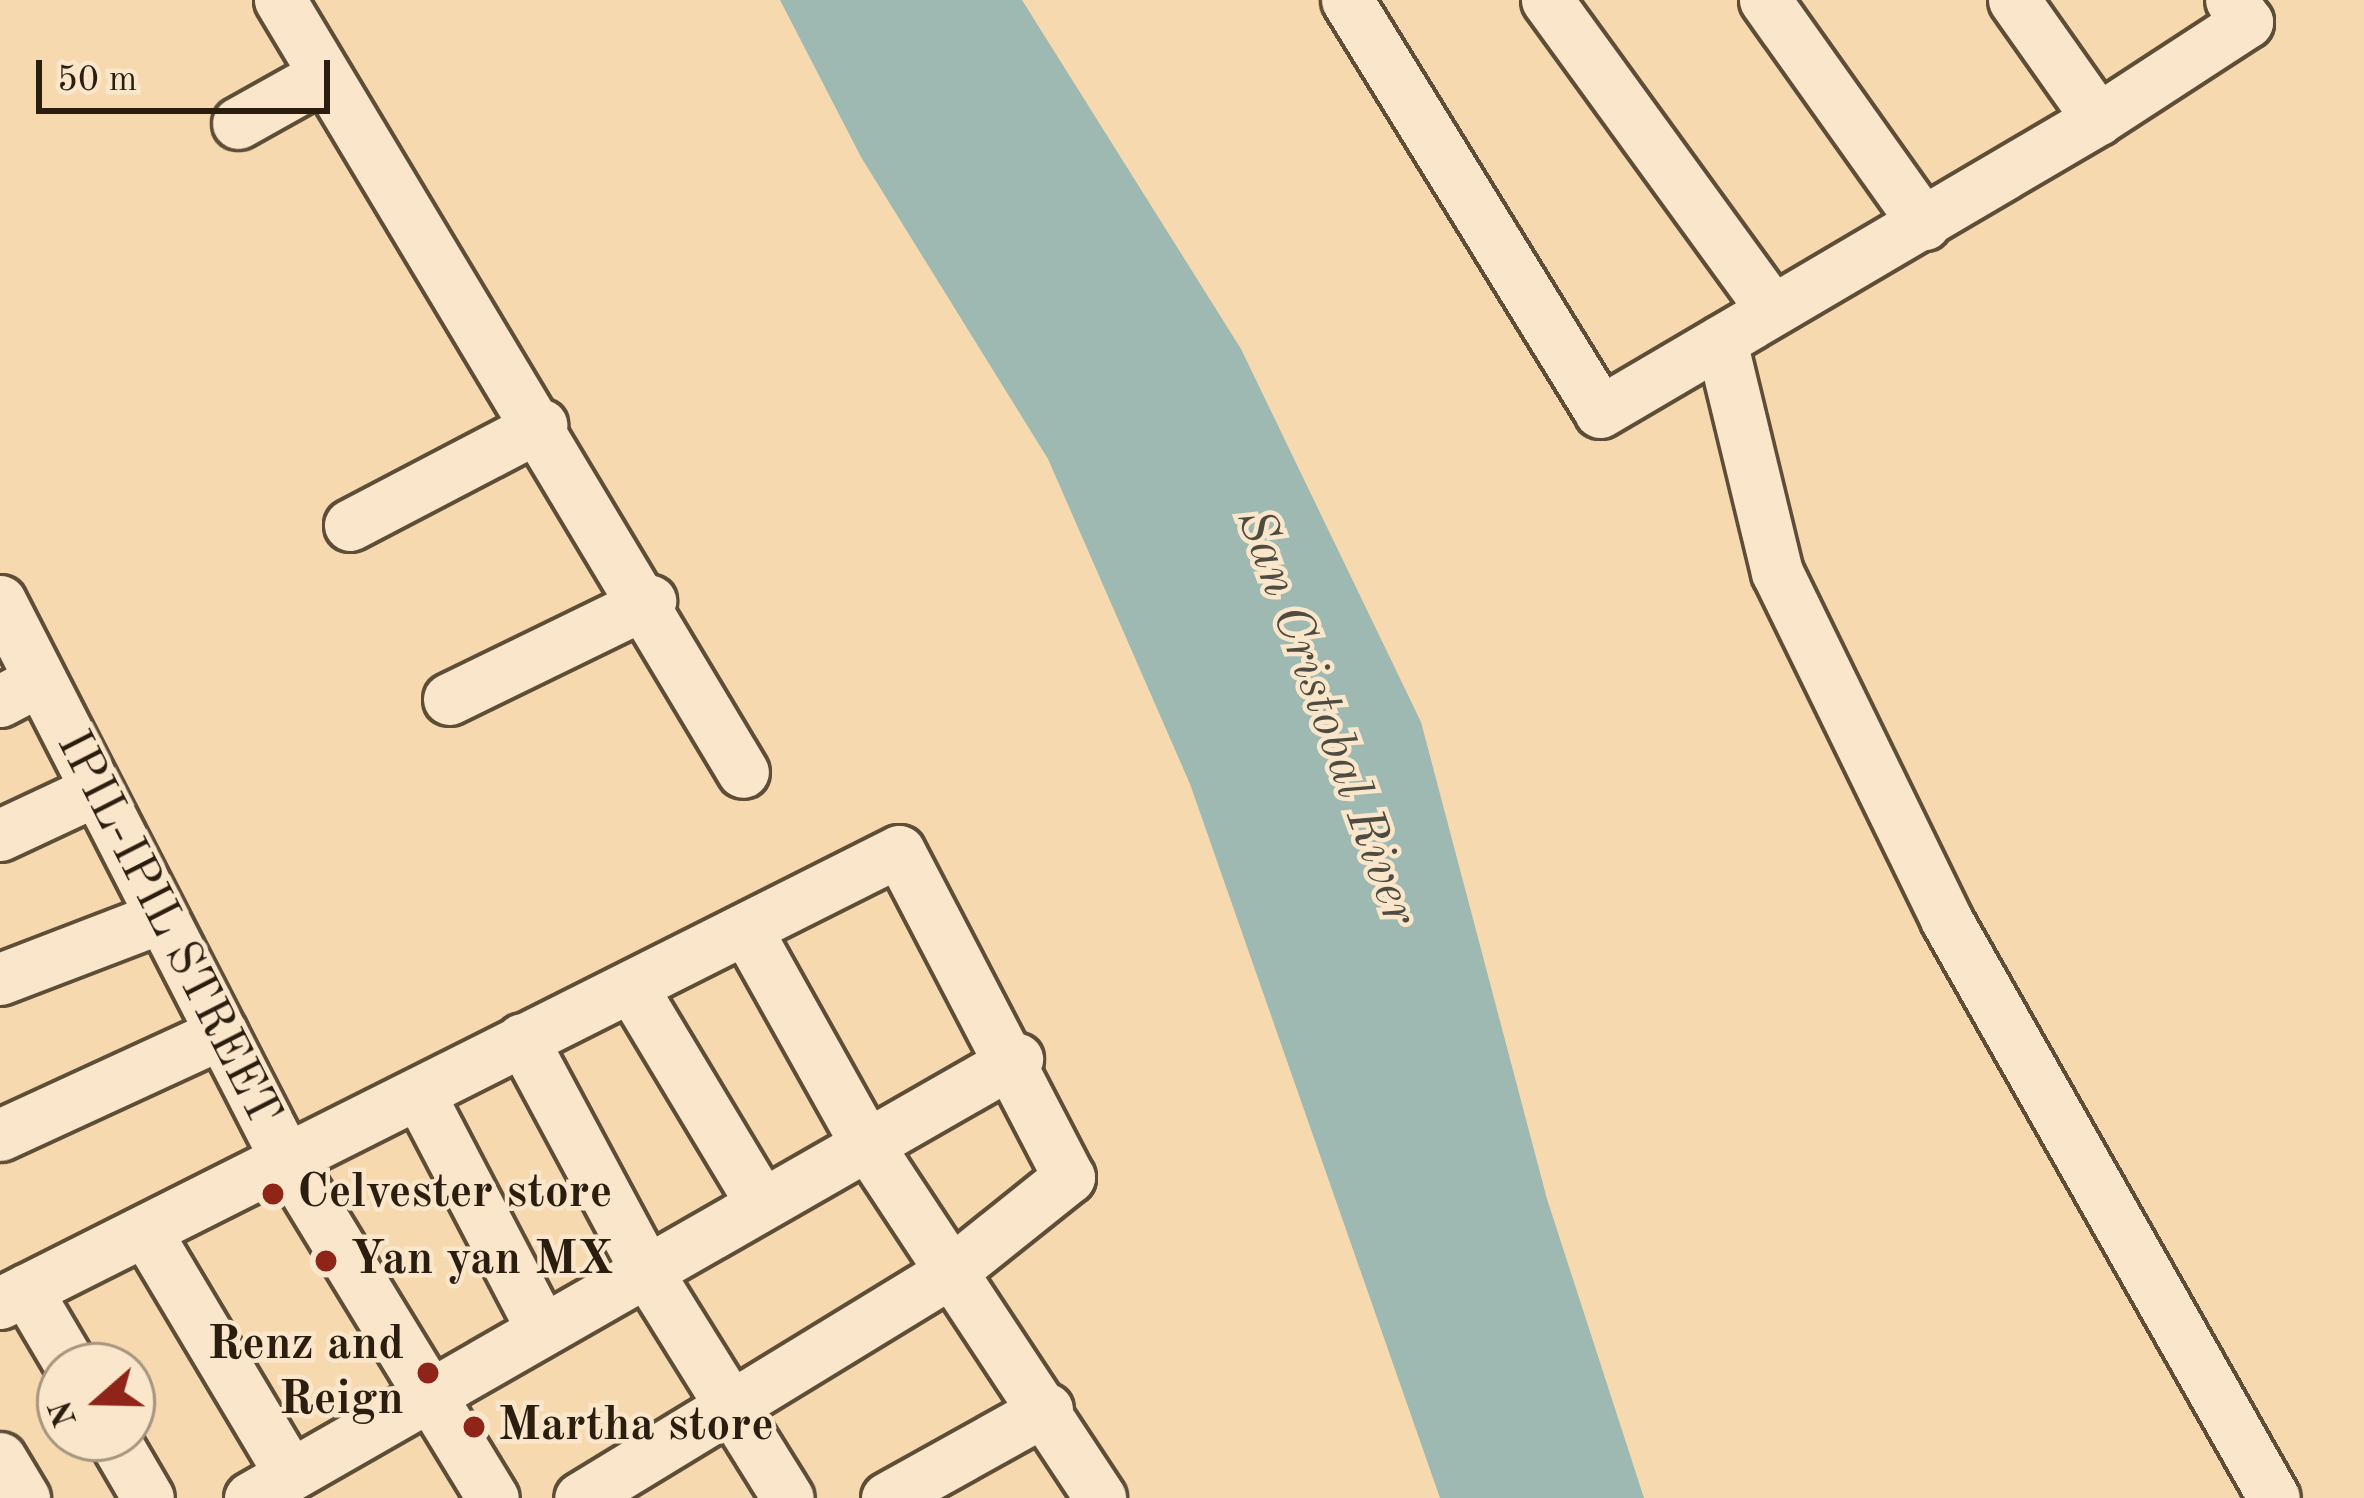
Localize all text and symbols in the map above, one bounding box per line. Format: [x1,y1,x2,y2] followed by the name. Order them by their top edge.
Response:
[42,36,336,110] scale bar
[57,63,137,99] text: 50 m
[1221,502,1429,934] water label: San Cristobal River
[43,722,291,1136] street label: IPIL-IPIL STREET
[297,1165,612,1223] place label: Celvester store
[260,1181,286,1207] marker: Celvester store
[350,1232,613,1290] place label: Yan yan MX
[313,1248,339,1274] marker: Yan yan MX
[207,1316,404,1429] place label: Renz and Reign
[36,1342,156,1462] north arrow
[415,1360,441,1386] marker: Renz and Reign
[45,1396,84,1431] text: N
[498,1398,774,1456] place label: Martha store
[461,1414,487,1440] marker: Martha store

